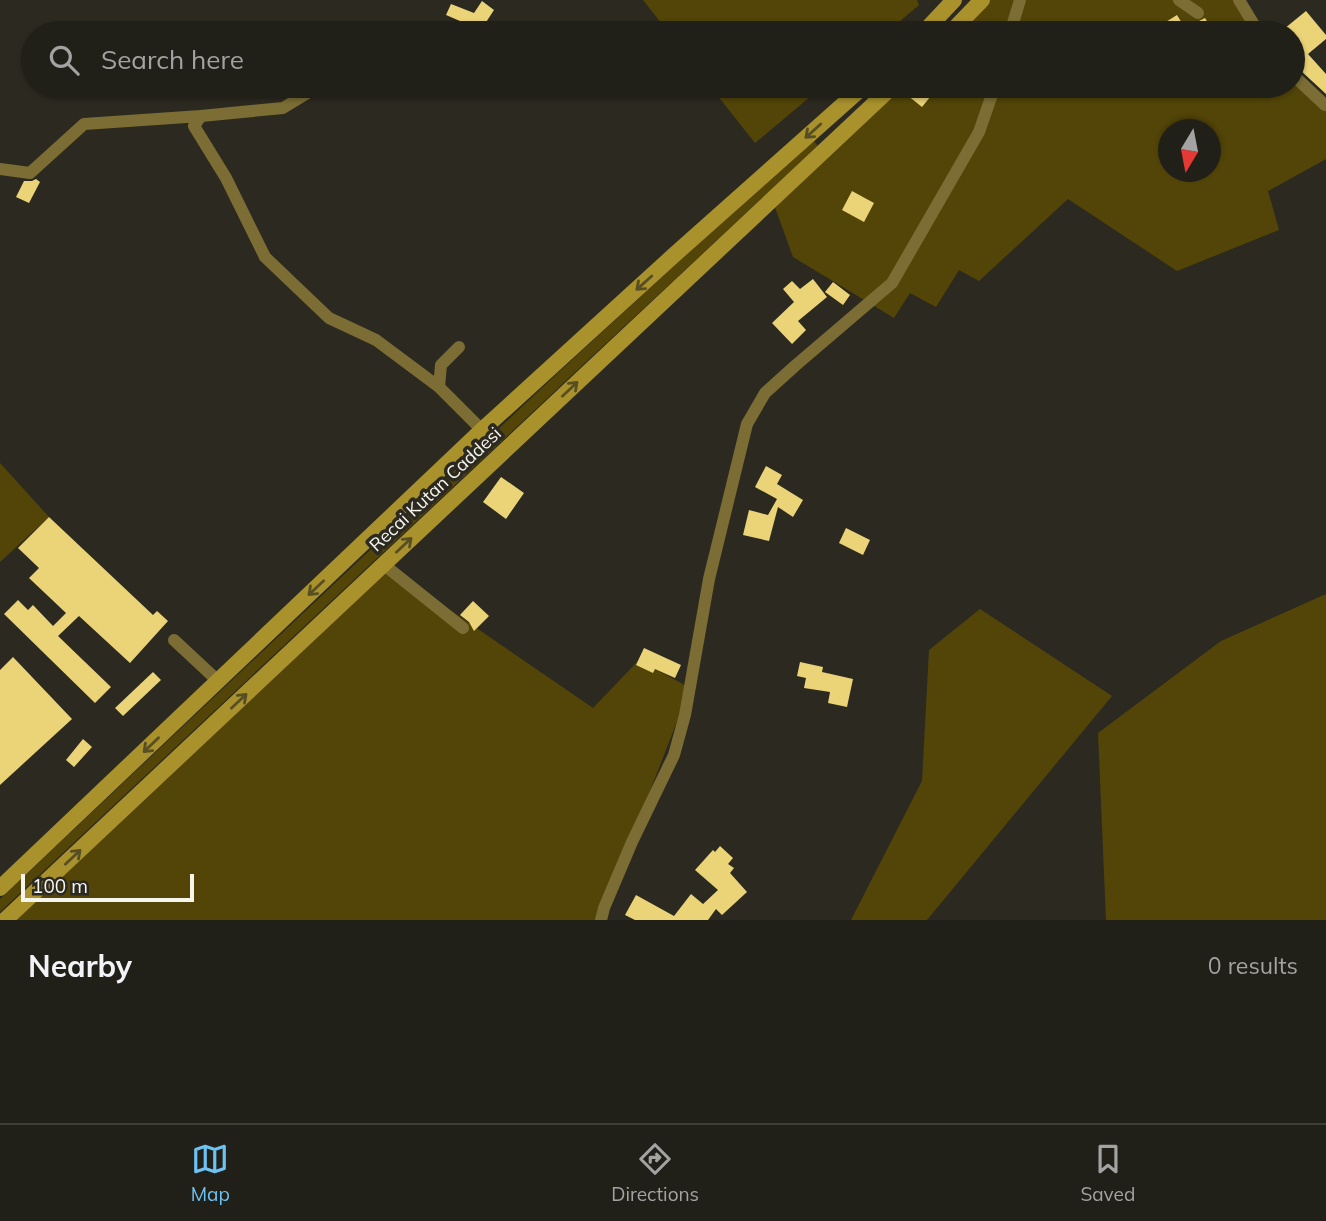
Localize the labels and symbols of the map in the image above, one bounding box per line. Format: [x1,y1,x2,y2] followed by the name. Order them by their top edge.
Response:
[1158,119,1221,182] north arrow
[805,123,823,139] one-way arrow
[635,275,653,291] one-way arrow
[561,380,578,397] one-way arrow
[364,422,506,556] street label: Recai Kutan Caddesi
[395,536,412,553] one-way arrow
[308,579,325,596] one-way arrow
[230,692,247,709] one-way arrow
[143,736,160,753] one-way arrow
[64,848,81,865] one-way arrow
[21,871,194,903] scale bar

